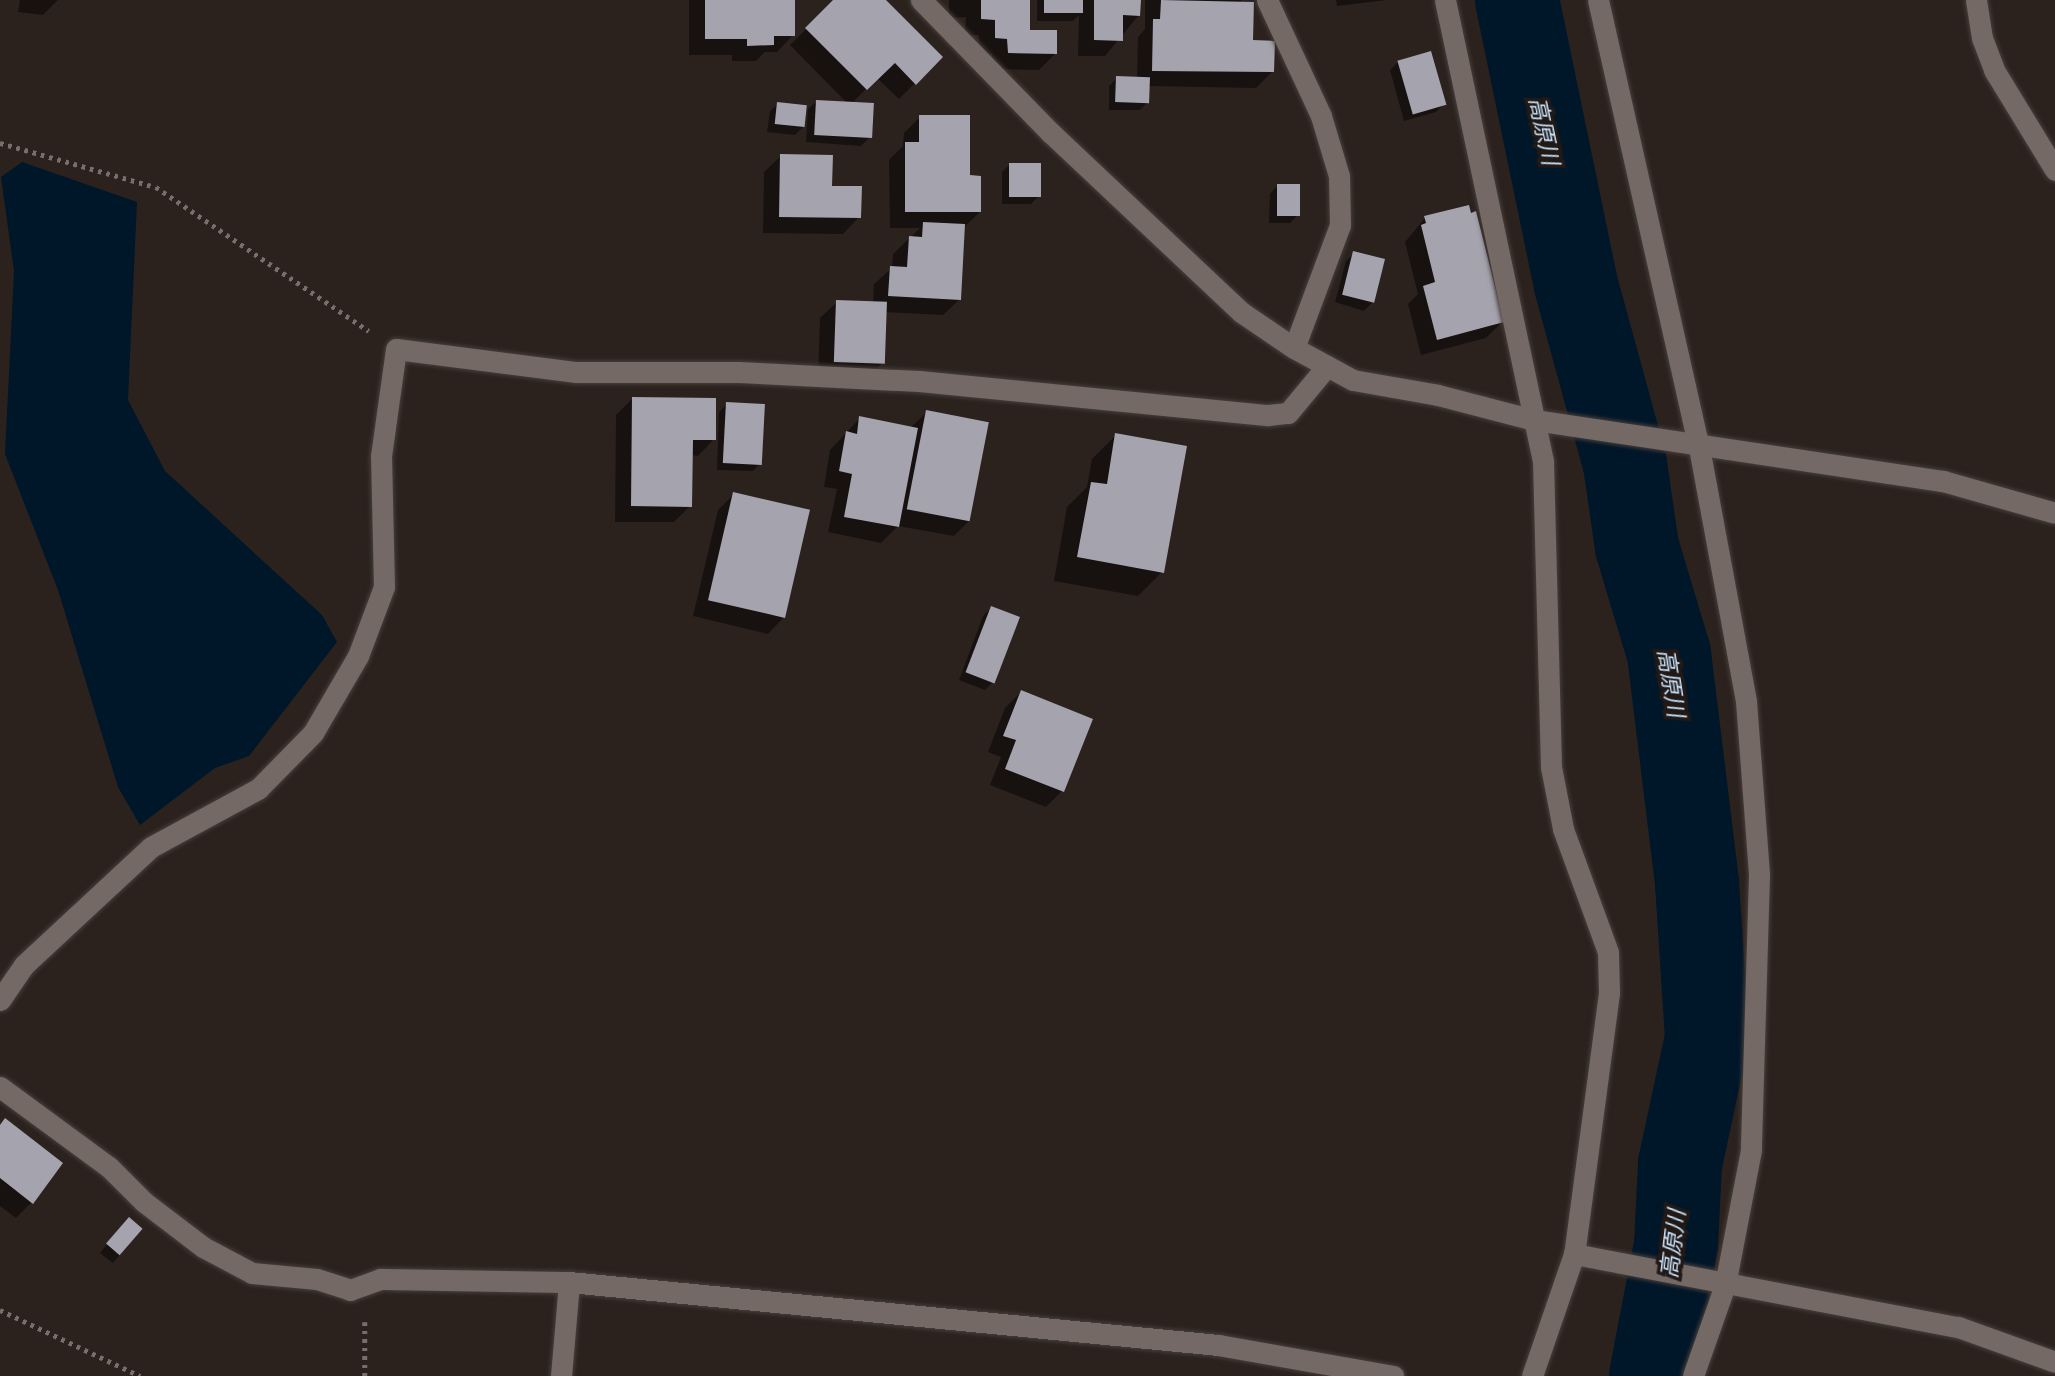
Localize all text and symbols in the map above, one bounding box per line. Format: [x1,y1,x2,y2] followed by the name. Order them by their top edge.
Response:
[1523,94,1565,168] water label: 高原川
[1652,647,1690,719] water label: 高原川
[1655,1208,1691,1280] water label: 高原川

